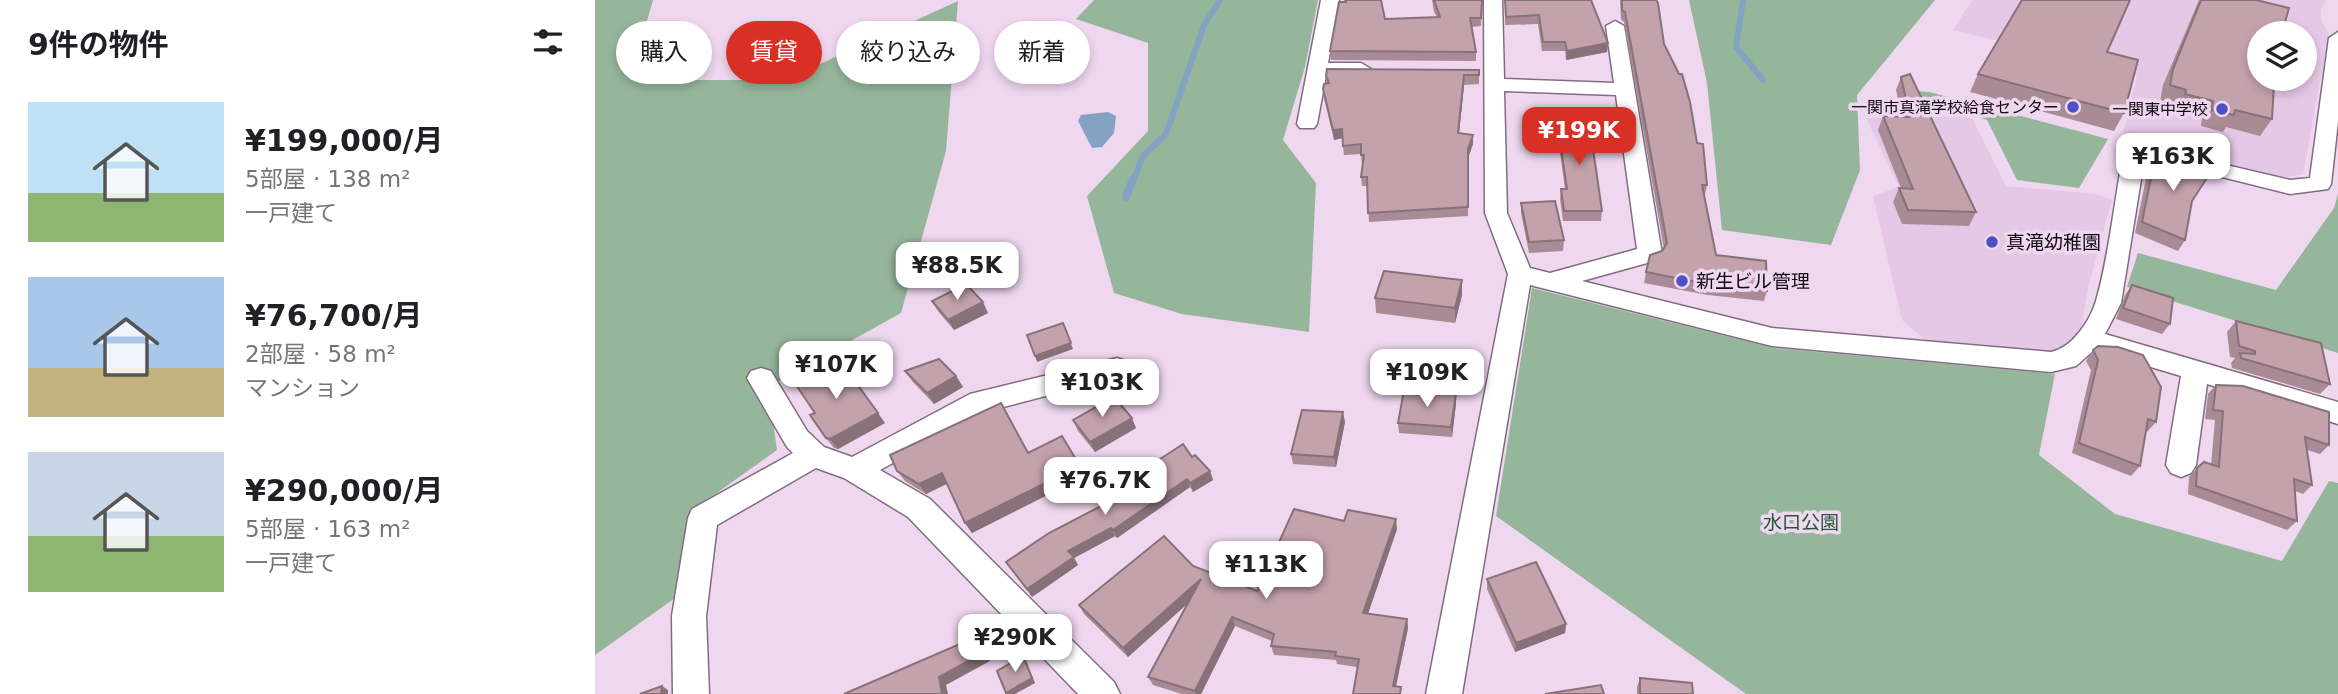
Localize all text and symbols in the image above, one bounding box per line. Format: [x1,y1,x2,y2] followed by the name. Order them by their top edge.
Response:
[616,21,712,84] chip: 購入
[726,21,822,84] chip: 賃貸
[836,21,980,84] chip: 絞り込み
[994,21,1090,84] chip: 新着
[2247,21,2317,91] map controls
[2247,21,2317,91] button: layers
[529,23,567,61] icon: filters
[28,27,169,62] text: 9件の物件
[1851,98,2059,117] place label: 一関市真滝学校給食センター
[2065,99,2081,115] marker: 一関市真滝学校給食センター
[2112,100,2208,119] place label: 一関東中学校
[2214,101,2230,117] marker: 一関東中学校
[1530,108,1628,167] pin: ¥199K
[1538,117,1620,143] text: ¥199K
[245,123,443,158] text: ¥199,000/月
[84,130,168,214] icon: home
[2124,134,2222,193] pin: ¥163K
[2132,143,2214,169] text: ¥163K
[245,166,410,192] text: 5部屋 · 138 m²
[245,200,337,226] text: 一戸建て
[2006,231,2101,253] place label: 真滝幼稚園
[1984,234,2000,250] marker: 真滝幼稚園
[900,243,1014,302] pin: ¥88.5K
[912,252,1002,278] text: ¥88.5K
[1696,270,1810,292] place label: 新生ビル管理
[1674,273,1690,289] marker: 新生ビル管理
[245,298,423,333] text: ¥76,700/月
[84,305,168,389] icon: home
[245,341,396,367] text: 2部屋 · 58 m²
[787,342,885,401] pin: ¥107K
[1378,350,1476,409] pin: ¥109K
[795,351,877,377] text: ¥107K
[1386,359,1468,385] text: ¥109K
[1053,360,1151,419] pin: ¥103K
[1061,369,1143,395] text: ¥103K
[245,375,360,401] text: マンション
[1048,458,1162,517] pin: ¥76.7K
[1060,467,1150,493] text: ¥76.7K
[245,473,443,508] text: ¥290,000/月
[84,480,168,564] icon: home
[1763,511,1839,533] park label: 水口公園
[245,516,410,542] text: 5部屋 · 163 m²
[1217,542,1315,601] pin: ¥113K
[245,550,337,576] text: 一戸建て
[1225,551,1307,577] text: ¥113K
[966,614,1064,674] pin: ¥290K
[974,624,1056,650] text: ¥290K

